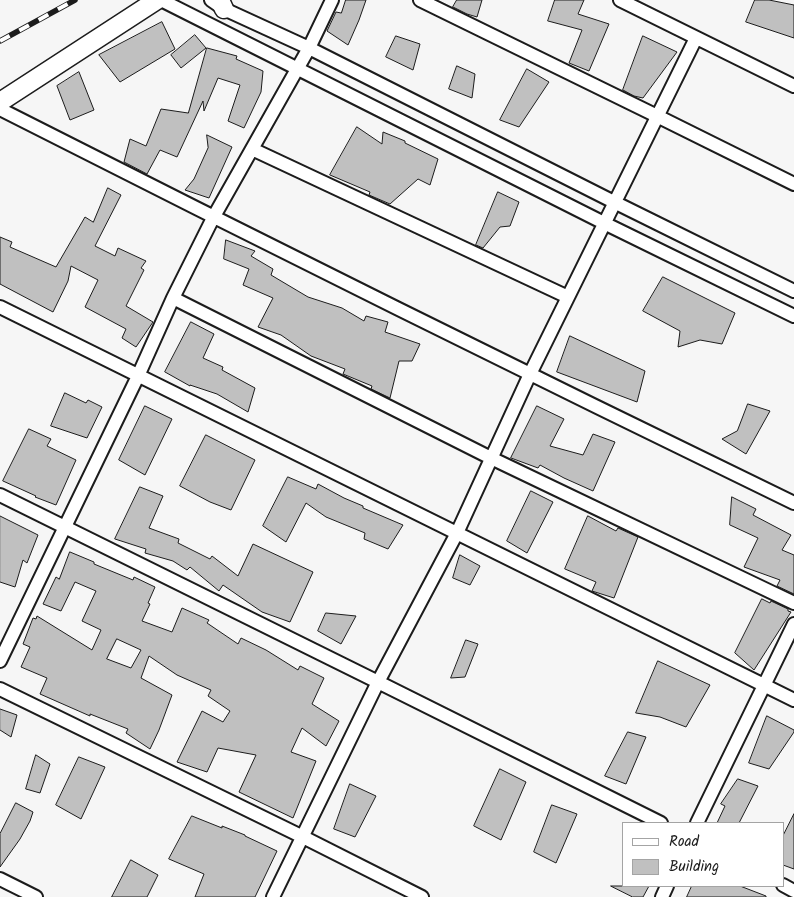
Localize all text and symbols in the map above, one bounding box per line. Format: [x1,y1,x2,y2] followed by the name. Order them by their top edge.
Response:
[622,822,784,887] legend
[669,830,699,854] text: Road
[669,855,719,879] text: Building

